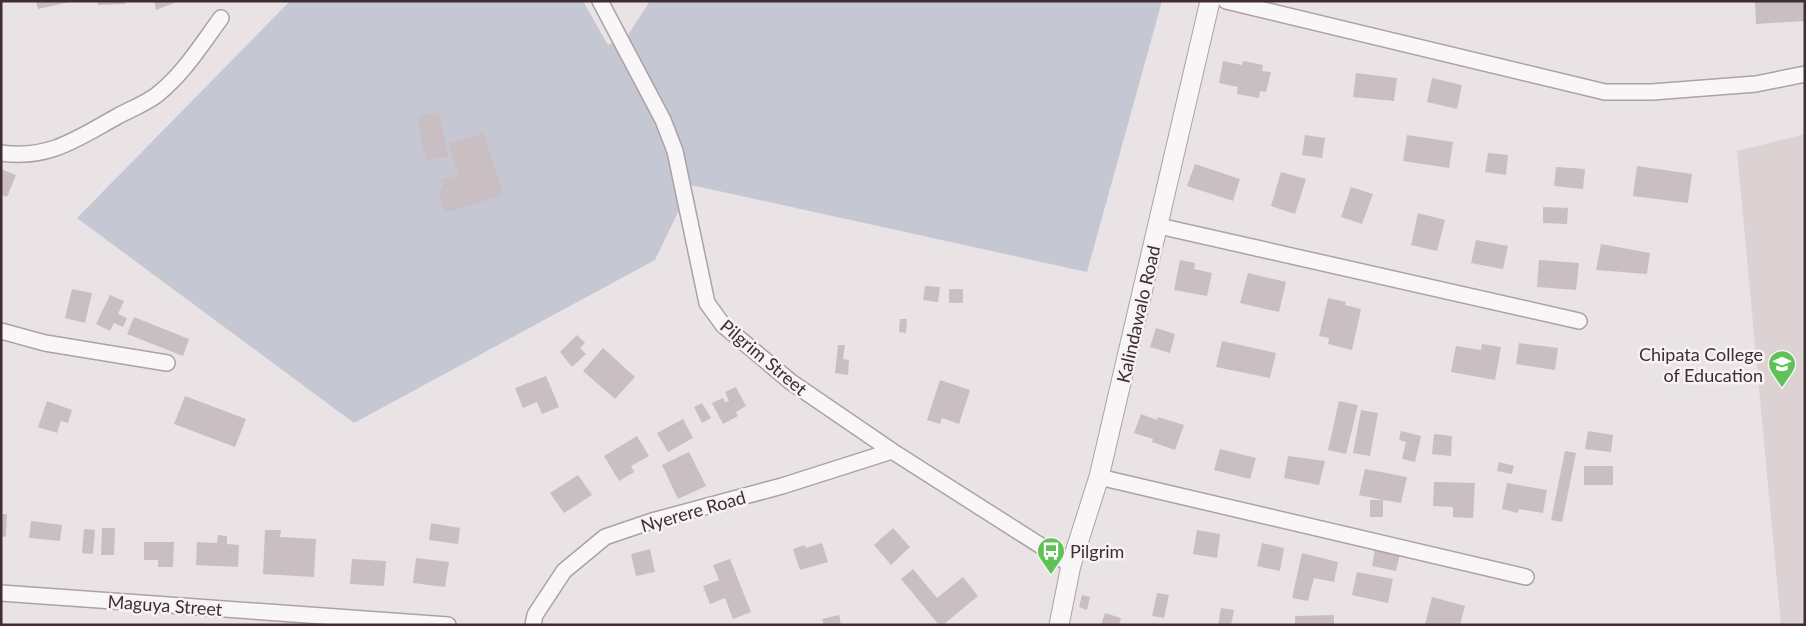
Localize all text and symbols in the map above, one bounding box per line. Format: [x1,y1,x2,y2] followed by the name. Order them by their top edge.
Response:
[1111,243,1165,385] street label: Kalindawalo Road
[716,314,812,400] street label: Pilgrim Street
[1639,343,1763,386] place label: Chipata College of Education
[1767,349,1797,388] school or university icon: Chipata College of Education
[638,486,748,536] street label: Nyerere Road
[1036,536,1066,575] bus stop icon: Pilgrim
[1070,540,1124,562] place label: Pilgrim
[107,590,224,620] street label: Maguya Street

